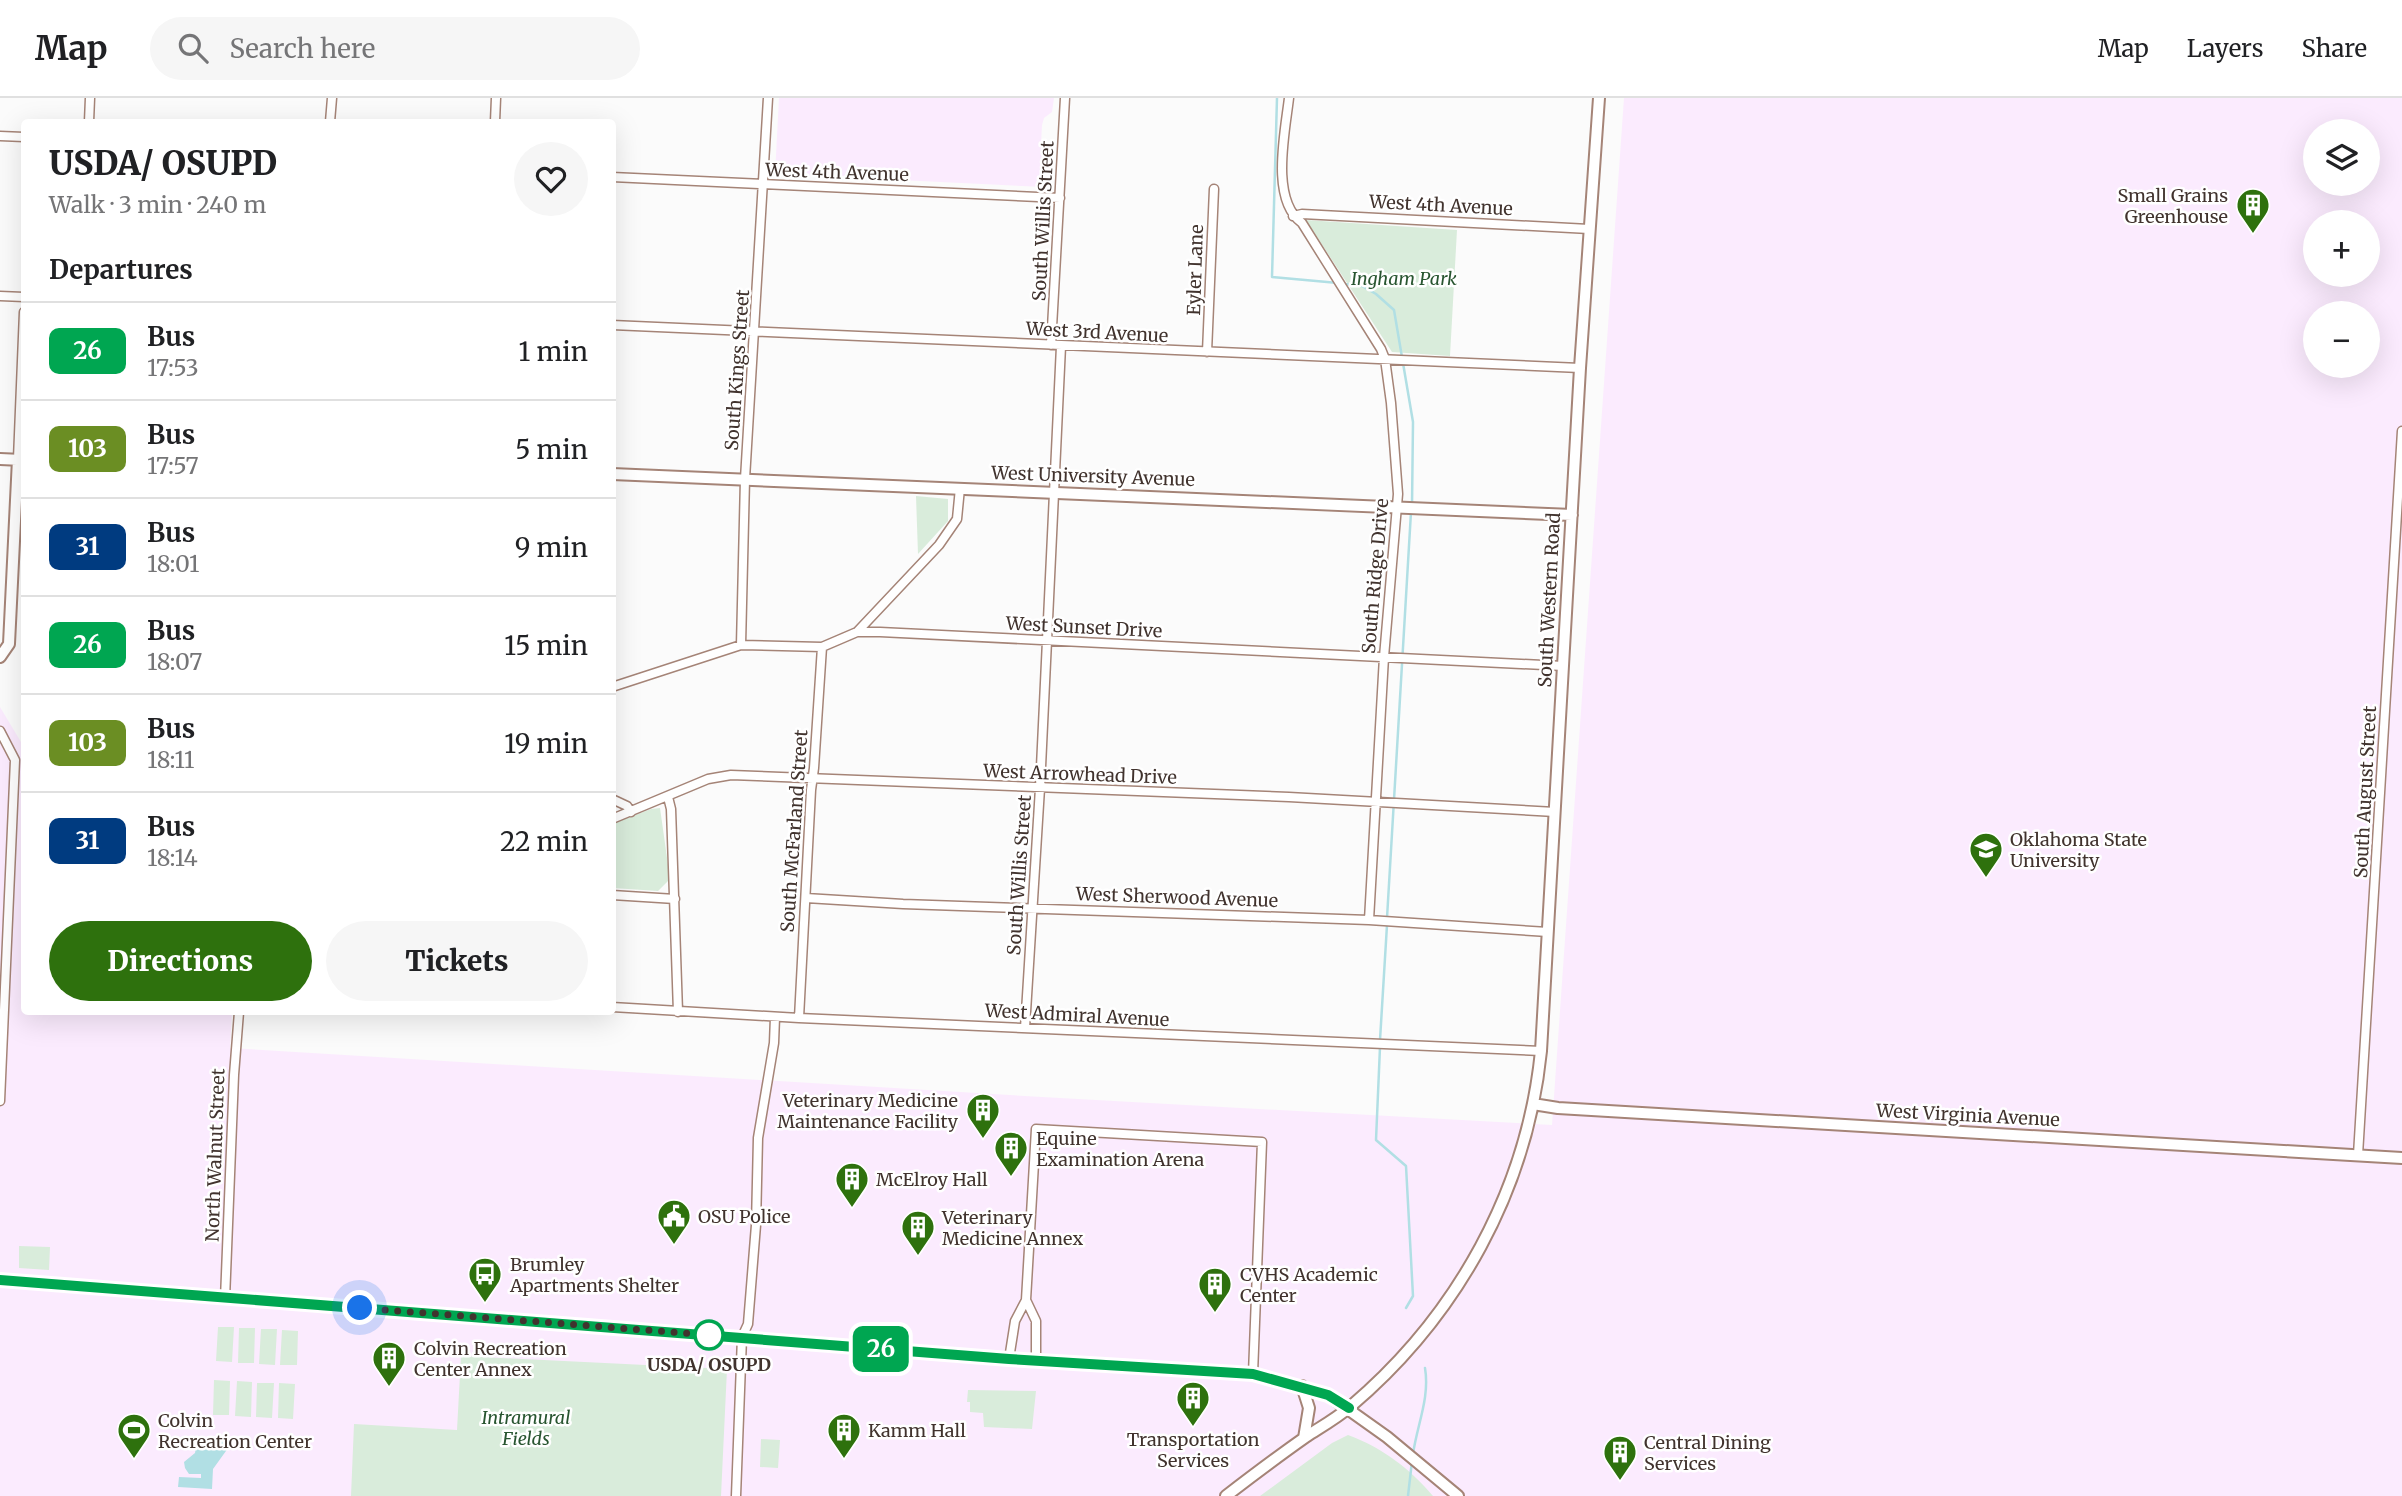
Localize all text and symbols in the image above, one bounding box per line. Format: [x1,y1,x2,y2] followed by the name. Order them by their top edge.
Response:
[150,17,640,80] search box
[35,28,108,69] text: Map
[174,29,212,67] icon: search
[230,32,375,65] text: Search here
[2098,33,2149,64] text: Map
[2187,33,2263,64] text: Layers
[2301,33,2367,64] text: Share
[2303,119,2380,378] map controls
[2303,119,2380,196] button: layers
[1027,140,1059,302] street label: South Willis Street
[514,142,588,216] button: heart
[49,143,277,184] text: USDA/ OSUPD
[764,158,909,186] street label: West 4th Avenue
[2118,184,2228,228] place label: Small Grains Greenhouse
[2234,186,2272,235] building icon: Small Grains Greenhouse
[49,190,266,219] text: Walk · 3 min · 240 m
[1368,190,1513,220] street label: West 4th Avenue
[2303,210,2380,287] button: +
[1182,224,1208,316] street label: Eyler Lane
[49,253,193,286] text: Departures
[1351,267,1457,290] park label: Ingham Park
[720,289,754,451] street label: South Kings Street
[2303,301,2380,378] button: −
[1024,317,1169,347] street label: West 3rd Avenue
[147,320,195,353] text: Bus
[73,335,102,366] text: 26
[519,335,588,368] text: 1 min
[147,353,199,382] text: 17:53
[147,418,195,451] text: Bus
[68,433,107,464] text: 103
[515,433,588,466] text: 5 min
[147,451,199,480] text: 17:57
[990,461,1195,491] street label: West University Avenue
[1357,497,1393,655] street label: South Ridge Drive
[1533,512,1565,688] street label: South Western Road
[147,516,195,549] text: Bus
[76,531,99,562] text: 31
[515,531,588,564] text: 9 min
[147,549,199,578] text: 18:01
[1004,611,1163,643] street label: West Sunset Drive
[147,614,195,647] text: Bus
[73,629,102,660] text: 26
[504,629,588,662] text: 15 min
[147,647,202,676] text: 18:07
[2349,705,2381,879] street label: South August Street
[147,712,195,745] text: Bus
[68,727,107,758] text: 103
[504,727,588,760] text: 19 min
[775,729,813,933] street label: South McFarland Street
[147,745,195,774] text: 18:11
[982,759,1177,789] street label: West Arrowhead Drive
[1002,794,1036,956] street label: South Willis Street
[147,810,195,843] text: Bus
[76,825,99,856] text: 31
[500,825,588,858] text: 22 min
[2010,828,2147,872] place label: Oklahoma State University
[1967,830,2005,879] school or university icon: Oklahoma State University
[147,843,198,872] text: 18:14
[1074,882,1279,912] street label: West Sherwood Avenue
[49,921,312,1001] button: Directions
[326,921,588,1001] button: Tickets
[983,999,1170,1031] street label: West Admiral Avenue
[200,1068,230,1242] street label: North Walnut Street
[777,1089,959,1133] place label: Veterinary Medicine Maintenance Facility
[964,1091,1002,1140] building icon: Veterinary Medicine Maintenance Facility
[1875,1099,2060,1131] street label: West Virginia Avenue
[1036,1127,1204,1171] place label: Equine Examination Arena
[992,1129,1030,1178] building icon: Equine Examination Arena
[833,1160,871,1209] building icon: McElroy Hall
[876,1168,988,1191] place label: McElroy Hall
[655,1197,693,1246] public building icon: OSU Police
[698,1205,790,1228] place label: OSU Police
[941,1206,1083,1250] place label: Veterinary Medicine Annex
[899,1208,937,1257] building icon: Veterinary Medicine Annex
[509,1253,679,1297] place label: Brumley Apartments Shelter
[466,1255,504,1304] bus stop icon: Brumley Apartments Shelter
[1240,1263,1378,1307] place label: CVHS Academic Center
[1196,1265,1234,1314] building icon: CVHS Academic Center
[342,1290,377,1325] your location
[694,1320,724,1350] marker: USDA/ OSUPD
[850,1326,912,1372] line badge: 26
[867,1333,895,1364] text: 26
[414,1337,567,1381] place label: Colvin Recreation Center Annex
[370,1339,408,1388] building icon: Colvin Recreation Center Annex
[647,1353,771,1376] place label: USDA/ OSUPD
[1174,1379,1212,1428] building icon: Transportation Services
[481,1406,571,1450] park label: Intramural Fields
[158,1409,312,1453] place label: Colvin Recreation Center
[115,1411,153,1460] sports icon: Colvin Recreation Center
[825,1411,863,1460] building icon: Kamm Hall
[868,1419,966,1442] place label: Kamm Hall
[1127,1428,1259,1472] place label: Transportation Services
[1644,1431,1771,1475] place label: Central Dining Services
[1601,1433,1639,1482] building icon: Central Dining Services

